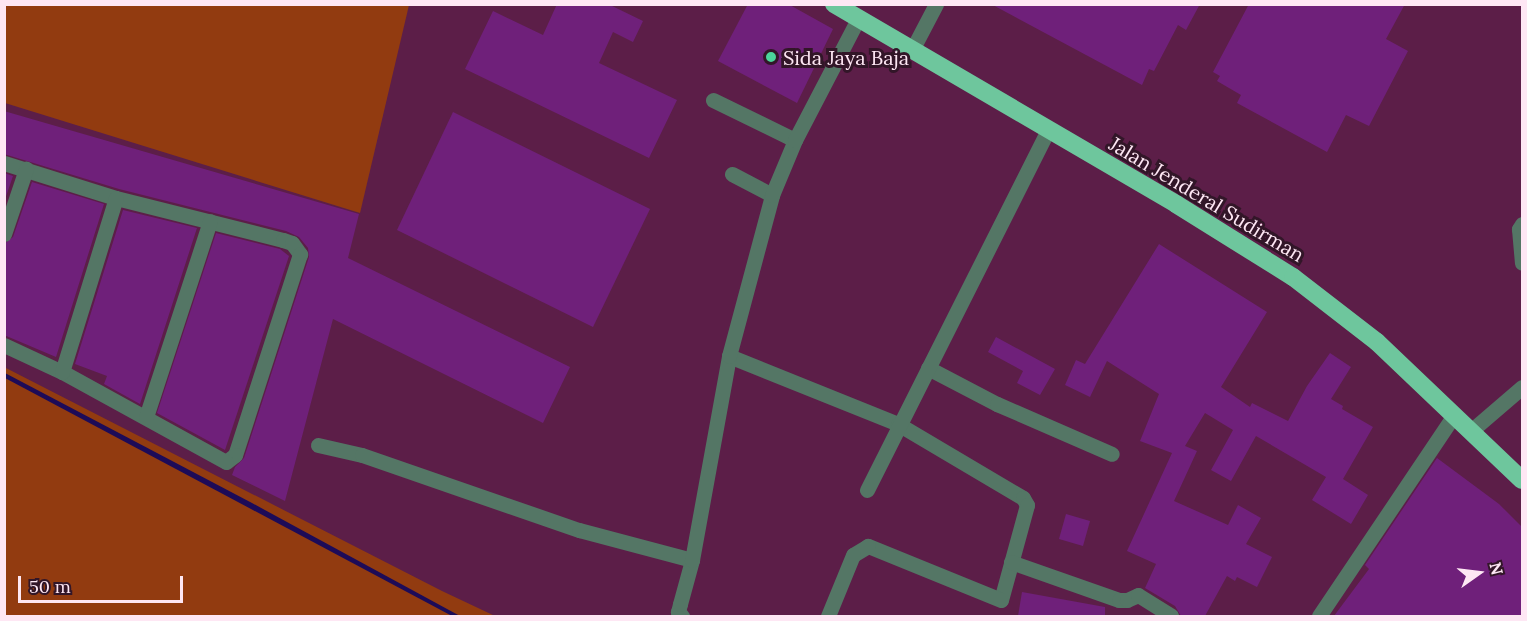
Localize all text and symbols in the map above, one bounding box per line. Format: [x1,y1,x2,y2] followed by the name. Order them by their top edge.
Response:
[783,45,909,69] place label: Sida Jaya Baja
[764,50,778,64] marker: Sida Jaya Baja
[1105,131,1309,267] street label: Jalan Jenderal Sudirman
[1449,543,1509,603] north arrow
[1485,560,1508,577] text: N
[21,564,186,602] scale bar
[29,575,71,598] text: 50 m

